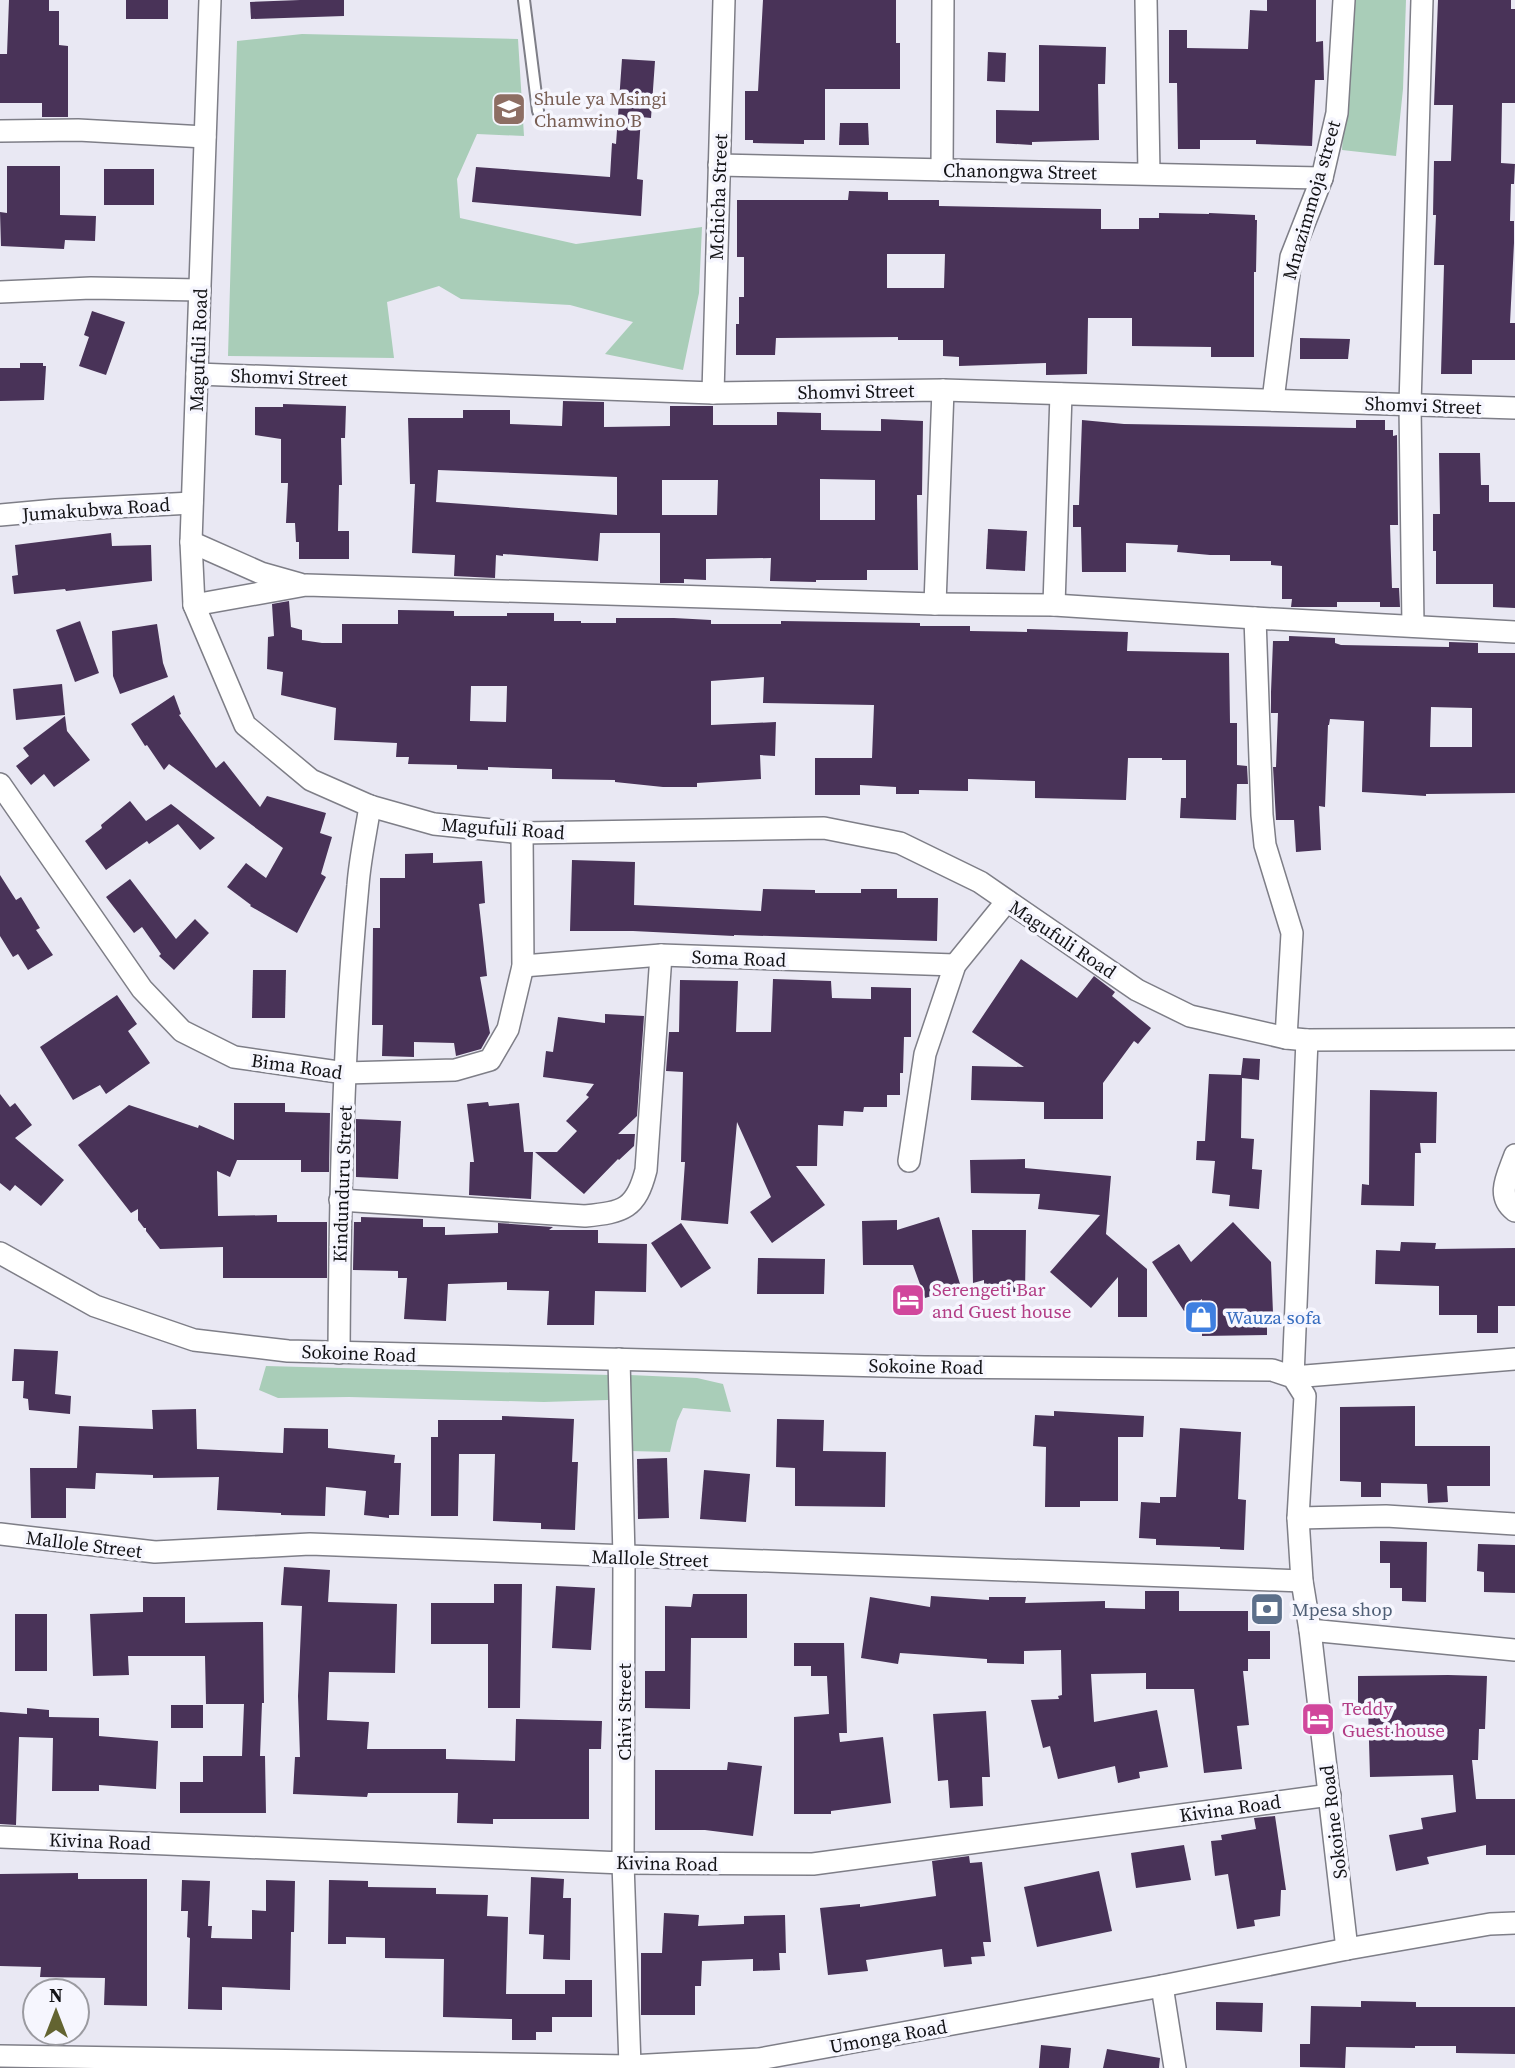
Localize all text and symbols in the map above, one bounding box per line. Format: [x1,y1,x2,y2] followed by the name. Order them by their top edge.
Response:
[534,85,667,133] place label: Shule ya Msingi Chamwino B
[490,90,528,128] school or university icon: Shule ya Msingi Chamwino B
[1276,117,1346,283] street label: Mnazimmoja street
[703,132,733,261] street label: Mchicha Street
[943,157,1098,185] street label: Chanongwa Street
[183,288,213,412] street label: Magufuli Road
[230,362,349,392] street label: Shomvi Street
[797,377,915,405] street label: Shomvi Street
[1364,390,1483,420] street label: Shomvi Street
[20,491,171,527] street label: Jumakubwa Road
[440,811,566,845] street label: Magufuli Road
[1005,894,1122,984] street label: Magufuli Road
[691,943,787,973] street label: Soma Road
[250,1047,345,1085] street label: Bima Road
[326,1104,358,1263] street label: Kindunduru Street
[932,1276,1071,1324] place label: Serengeti Bar and Guest house
[889,1281,927,1319] hotel icon: Serengeti Bar and Guest house
[1182,1298,1220,1336] shop icon: Wauza sofa
[1226,1304,1322,1330] place label: Wauza sofa
[301,1338,417,1368] street label: Sokoine Road
[868,1352,984,1380] street label: Sokoine Road
[24,1524,144,1564] street label: Mallole Street
[591,1543,710,1573] street label: Mallole Street
[1248,1590,1286,1628] bank icon: Mpesa shop
[1292,1596,1392,1622] place label: Mpesa shop
[611,1662,637,1761] street label: Chivi Street
[1342,1695,1445,1743] place label: Teddy Guest house
[1299,1700,1337,1738] hotel icon: Teddy Guest house
[1313,1763,1353,1881] street label: Sokoine Road
[1178,1788,1283,1828] street label: Kivina Road
[49,1826,152,1856] street label: Kivina Road
[616,1849,718,1877] street label: Kivina Road
[21,1977,91,2047] north arrow
[49,1982,63,2008] text: N
[827,2013,949,2059] street label: Umonga Road

